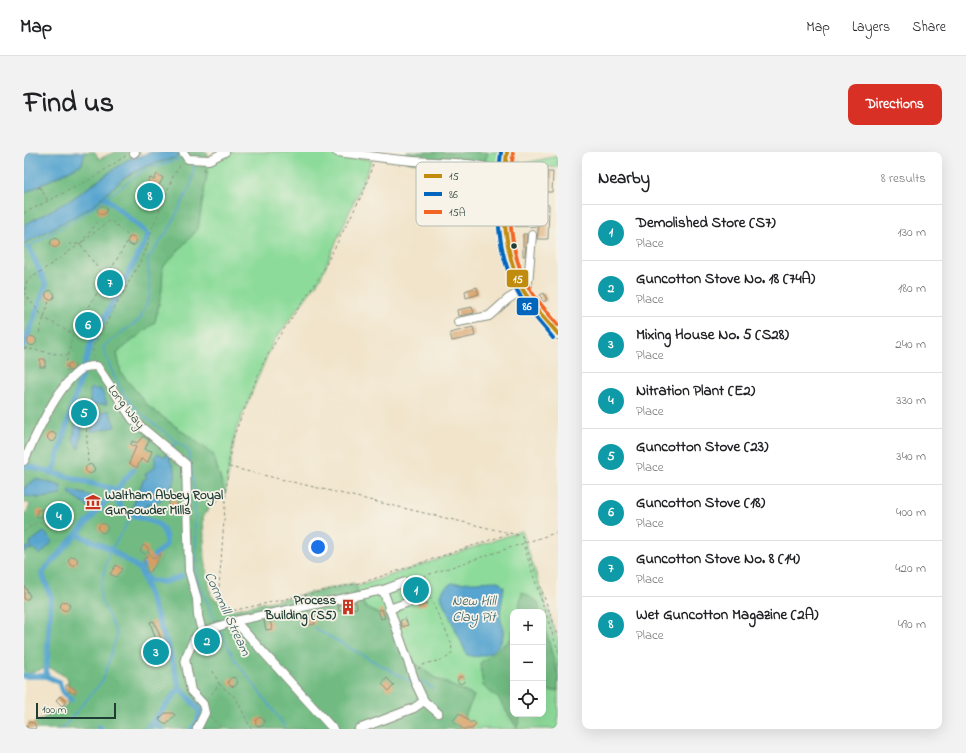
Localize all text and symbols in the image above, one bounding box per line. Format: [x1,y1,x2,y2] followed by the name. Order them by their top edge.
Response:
[20,14,52,41] text: Map
[806,17,830,38] text: Map
[852,17,890,38] text: Layers
[912,17,946,38] text: Share
[24,84,114,125] text: Find us
[848,84,942,125] button: Directions
[416,162,548,226] legend
[598,166,650,191] text: Nearby
[449,169,459,185] text: 15
[881,169,926,188] text: 8 results
[137,181,163,211] pin: 8
[449,187,458,203] text: 86
[449,205,466,221] text: 15A
[636,212,776,234] text: Demolished Store (S7)
[609,223,613,242] text: 1
[898,223,926,242] text: 130 m
[636,234,664,253] text: Place
[509,241,519,251] unlabelled marker
[97,268,123,298] pin: 7
[636,268,815,290] text: Guncotton Stove No. 18 (74A)
[506,269,529,288] line badge: 15
[513,272,524,288] text: 15
[608,279,614,298] text: 2
[898,279,926,298] text: 180 m
[636,290,664,309] text: Place
[516,297,539,316] line badge: 86
[522,299,532,315] text: 86
[75,310,101,340] pin: 6
[636,324,789,346] text: Mixing House No. 5 (S28)
[608,335,614,354] text: 3
[895,335,926,354] text: 240 m
[636,346,664,365] text: Place
[636,380,755,402] text: Nitration Plant (E2)
[102,381,149,434] street label: Long Way
[608,391,614,410] text: 4
[896,391,926,410] text: 330 m
[71,398,97,428] pin: 5
[636,402,664,421] text: Place
[636,436,768,458] text: Guncotton Stove (23)
[607,447,615,466] text: 5
[896,447,926,466] text: 340 m
[636,458,664,477] text: Place
[105,486,223,520] place label: Waltham Abbey Royal Gunpowder Mills
[636,492,765,514] text: Guncotton Stove (18)
[84,493,102,511] museum icon: Waltham Abbey Royal Gunpowder Mills
[46,501,72,531] pin: 4
[608,503,614,522] text: 6
[896,503,926,522] text: 400 m
[636,514,664,533] text: Place
[308,537,328,557] your location
[636,548,800,570] text: Guncotton Stove No. 8 (14)
[608,559,614,578] text: 7
[895,559,926,578] text: 420 m
[198,569,256,660] water label: Cornmill Stream
[636,570,664,589] text: Place
[403,575,429,605] pin: 1
[264,591,336,627] place label: Process Building (S5)
[452,591,498,628] water label: New Hill Clay Pit
[339,598,357,616] building icon: Process Building (S5)
[636,604,818,626] text: Wet Guncotton Magazine (2A)
[510,609,546,717] map controls
[510,609,546,645] button: +
[609,615,613,634] text: 8
[898,615,926,634] text: 490 m
[194,626,220,656] pin: 2
[636,626,664,645] text: Place
[143,637,169,667] pin: 3
[510,645,546,681] button: −
[510,681,546,717] button: locate
[36,701,116,720] scale bar
[42,702,66,718] text: 100 m

